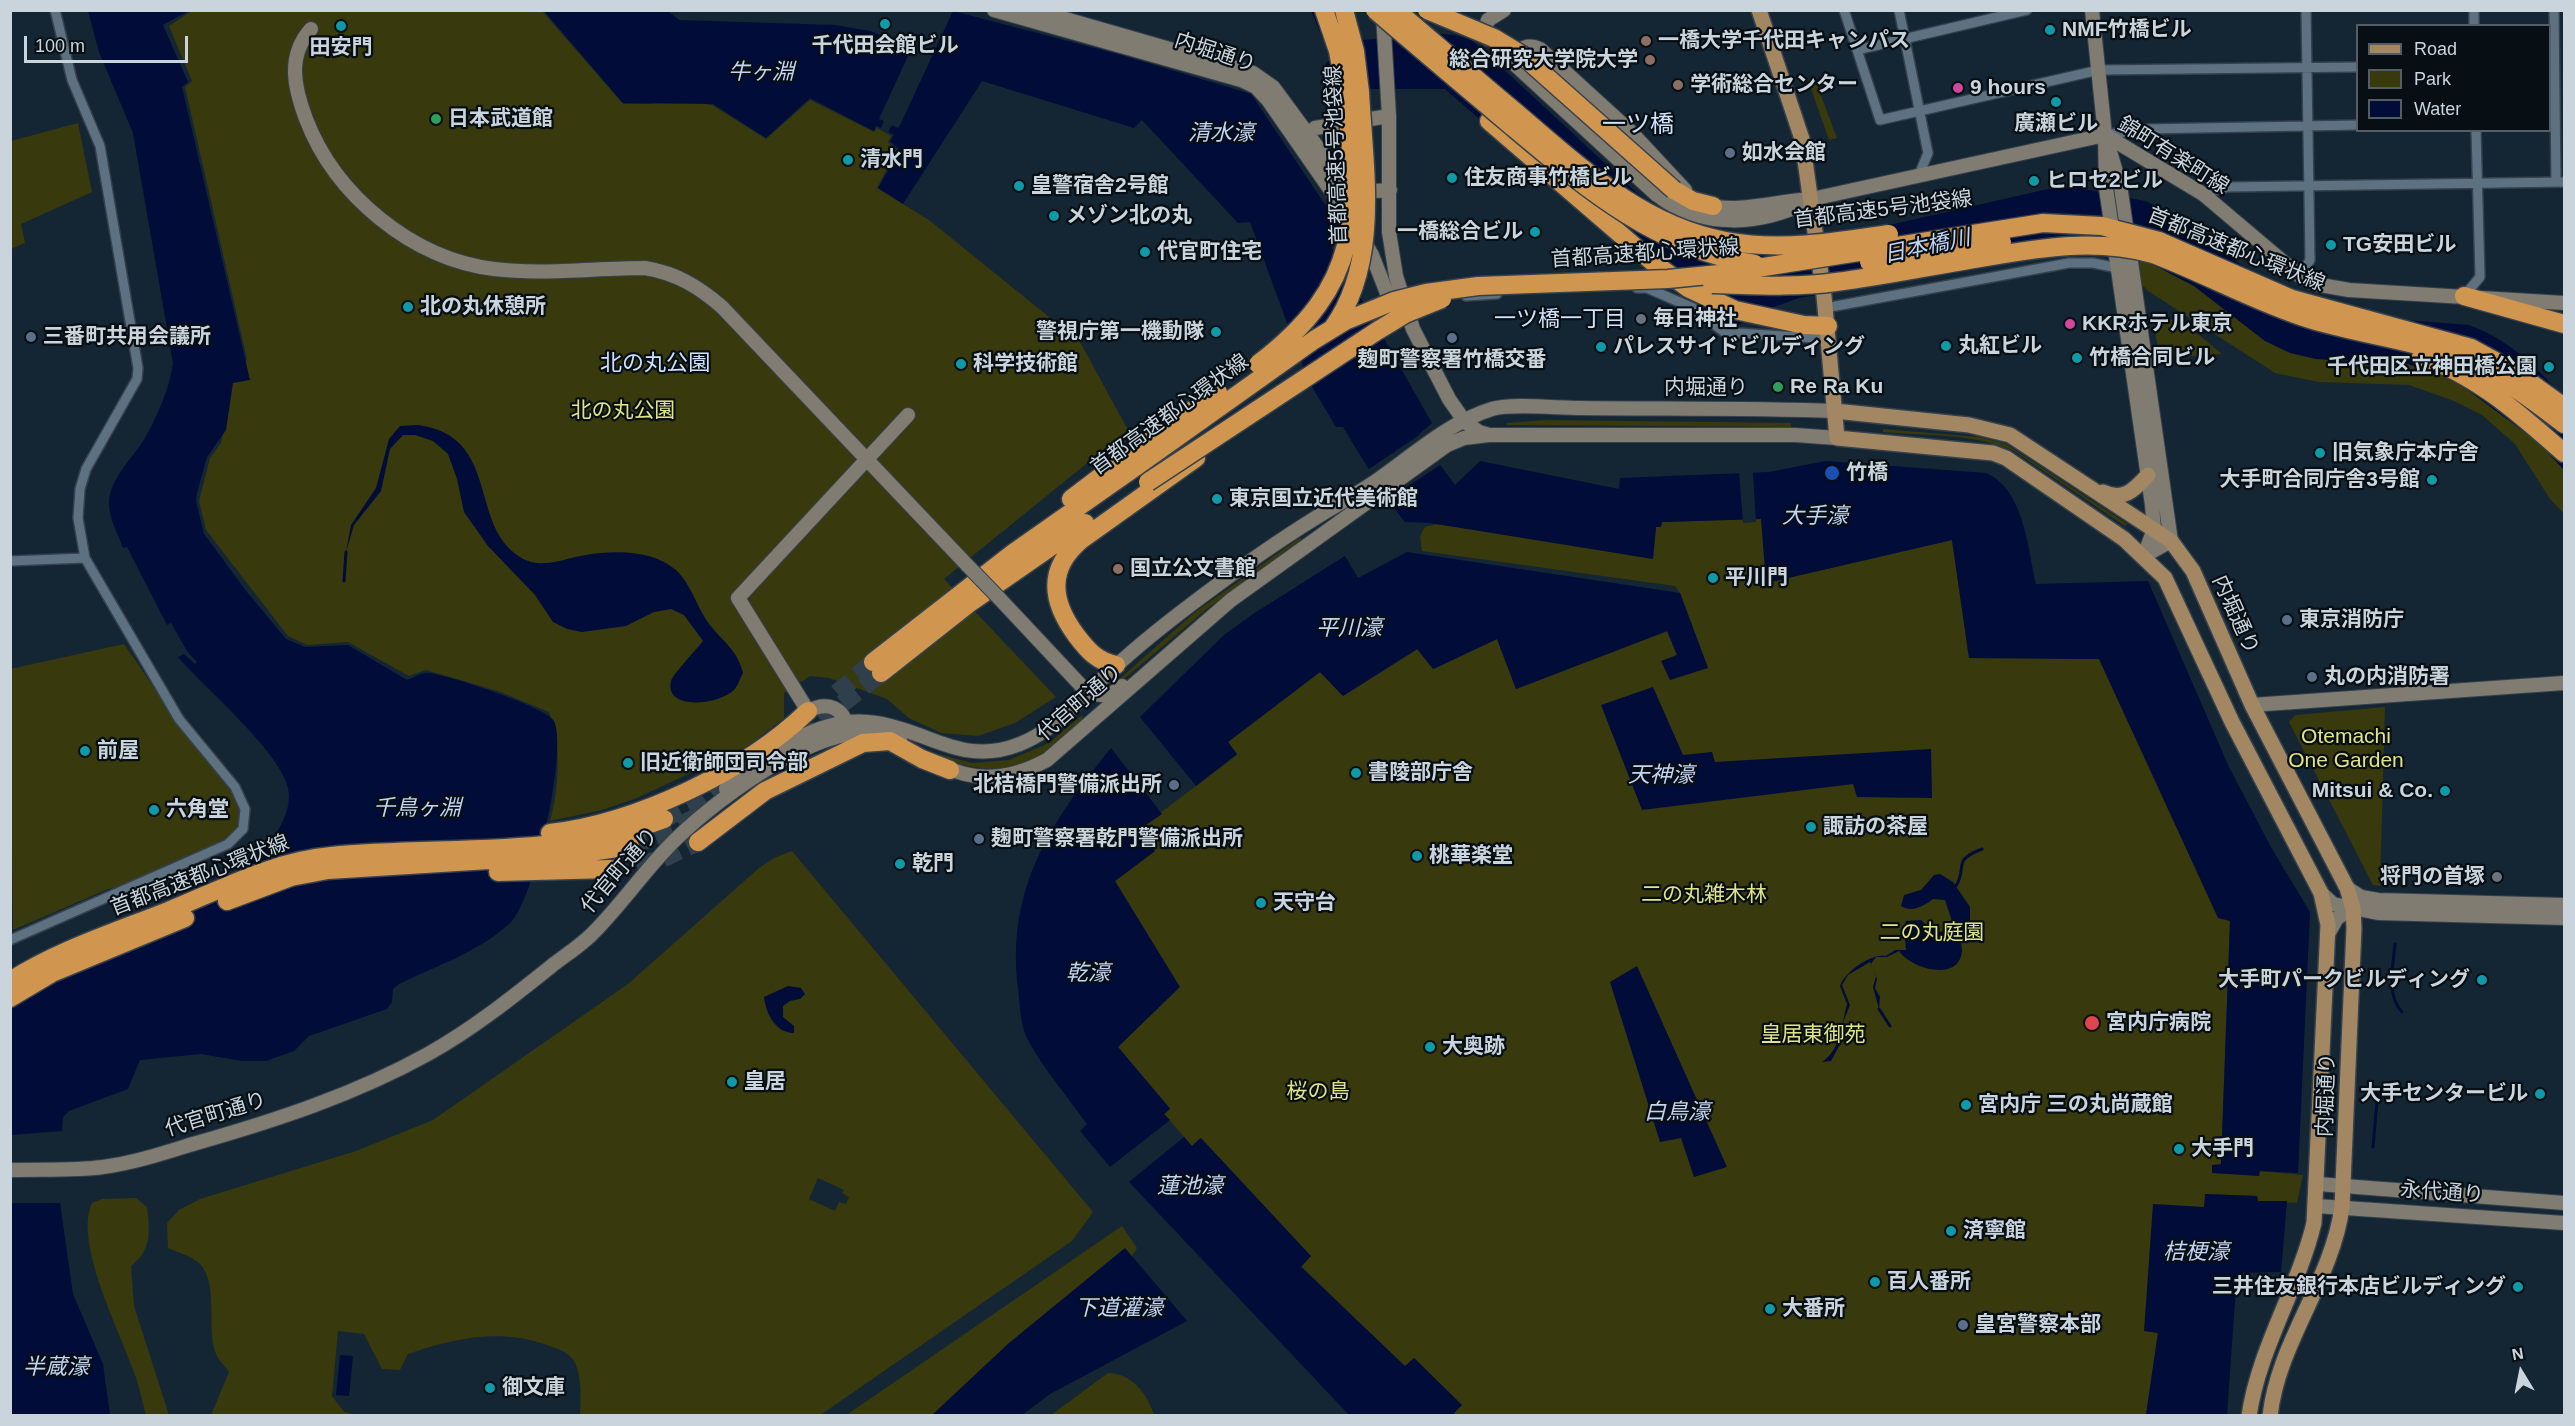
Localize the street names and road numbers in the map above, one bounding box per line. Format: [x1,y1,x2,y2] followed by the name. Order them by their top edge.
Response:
[1171,28,1259,78] street label: 内堀通り
[1321,65,1353,245] street label: 首都高速5号池袋線
[2113,112,2233,200] street label: 錦町有楽町線
[1792,187,1974,233] street label: 首都高速5号池袋線
[2144,203,2328,297] street label: 首都高速都心環状線
[1550,235,1740,273] street label: 首都高速都心環状線
[1086,349,1254,481] street label: 首都高速都心環状線
[1664,375,1748,401] street label: 内堀通り
[2206,572,2264,658] street label: 内堀通り
[1032,659,1128,747] street label: 代官町通り
[576,823,664,919] street label: 代官町通り
[107,830,293,922] street label: 首都高速都心環状線
[2313,1053,2341,1137] street label: 内堀通り
[162,1088,270,1142] street label: 代官町通り
[2399,1178,2485,1208] street label: 永代通り

